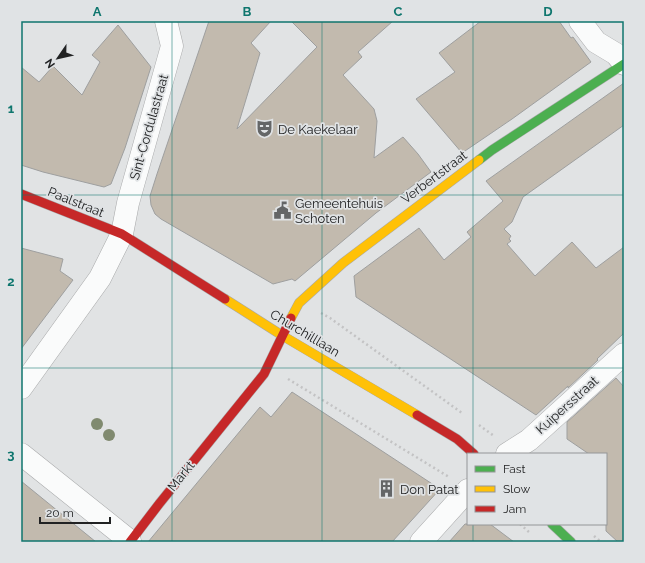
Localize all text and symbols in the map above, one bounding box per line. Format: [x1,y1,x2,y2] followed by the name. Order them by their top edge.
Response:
[93,4,102,19] text: A
[243,4,252,19] text: B
[394,4,403,19] text: C
[543,4,553,19] text: D
[38,38,78,78] north arrow
[42,56,58,70] text: N
[127,72,171,182] street label: Sint-Cordulastraat
[8,101,15,116] text: 1
[255,119,275,139] theatre icon: De Kaekelaar
[278,122,358,137] place label: De Kaekelaar
[398,147,470,207] street label: Verbertstraat
[46,184,107,220] street label: Paalstraat
[295,196,383,226] place label: Gemeentehuis Schoten
[272,200,292,220] public building icon: Gemeentehuis Schoten
[7,274,15,289] text: 2
[268,306,342,360] street label: Churchilllaan
[533,373,602,437] street label: Kuipersstraat
[7,447,15,462] text: 3
[467,453,607,525] legend
[164,457,198,494] street label: Markt
[503,462,526,476] text: Fast
[377,479,397,499] building icon: Don Patat
[400,482,459,497] place label: Don Patat
[503,482,530,496] text: Slow
[40,499,110,525] scale bar
[503,502,526,516] text: Jam
[46,506,74,520] text: 20 m

